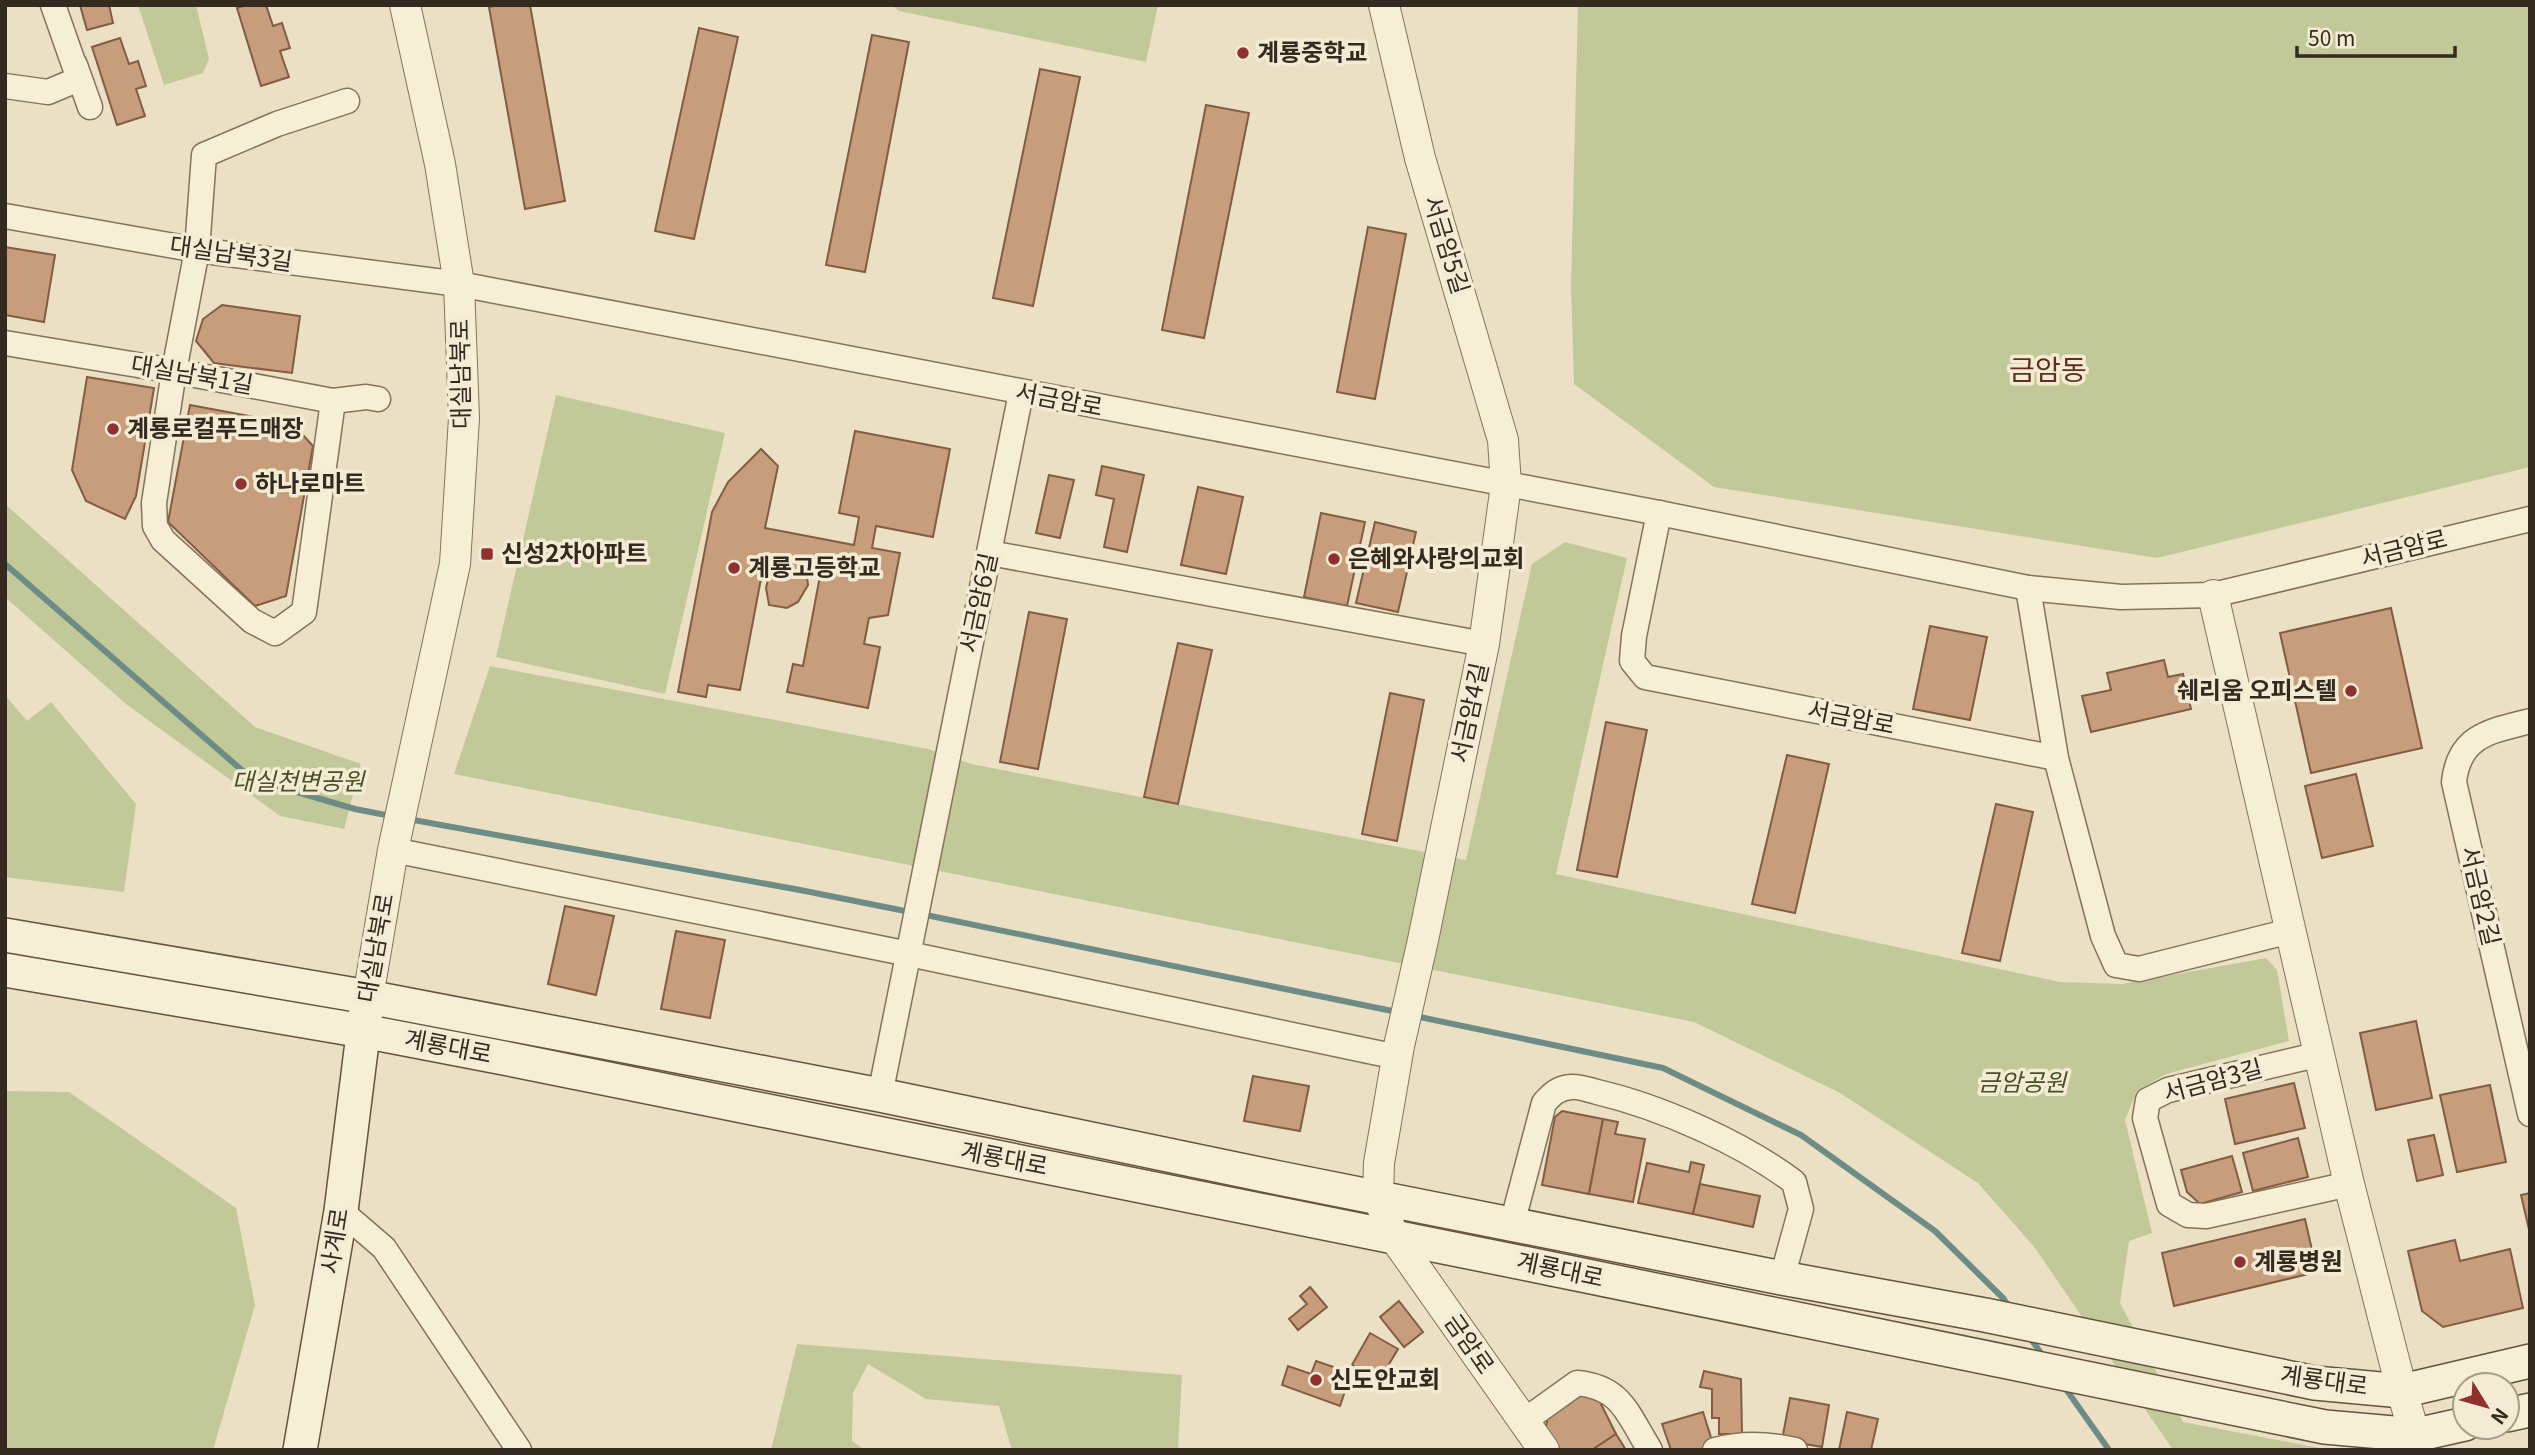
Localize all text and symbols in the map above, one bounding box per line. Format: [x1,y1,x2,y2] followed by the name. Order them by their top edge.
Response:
[2297,14,2454,58] scale bar
[2308,22,2355,52] text: 50 m
[1257,33,1367,68] place label: 계룡중학교
[1235,45,1251,61] marker: 계룡중학교
[1417,191,1480,298] street label: 서금암5길
[168,226,295,277] street label: 대실남북3길
[440,319,477,430] street label: 대실남북로
[128,345,256,401] street label: 대실남북1길
[2009,348,2087,388] district label: 금암동
[1013,372,1106,423] street label: 서금암로
[127,409,304,444] place label: 계룡로컬푸드매장
[105,421,121,437] marker: 계룡로컬푸드매장
[255,464,365,499] place label: 하나로마트
[233,476,249,492] marker: 하나로마트
[2356,519,2450,574] street label: 서금암로
[501,534,648,569] place label: 신성2차아파트
[1348,539,1525,574] place label: 은혜와사랑의교회
[479,546,495,562] marker: 신성2차아파트
[748,548,880,583] place label: 계룡고등학교
[949,549,1004,656] street label: 서금암6길
[1326,551,1342,567] marker: 은혜와사랑의교회
[726,560,742,576] marker: 계룡고등학교
[1440,659,1495,766] street label: 서금암4길
[2177,671,2337,706] place label: 쉐리움 오피스텔
[2343,683,2359,699] marker: 쉐리움 오피스텔
[1805,690,1898,741] street label: 서금암로
[232,762,366,797] park label: 대실천변공원
[2454,842,2511,949] street label: 서금암2길
[347,890,400,1005] street label: 대실남북로
[402,1019,495,1070] street label: 계룡대로
[2159,1049,2266,1109] street label: 서금암3길
[1978,1063,2068,1098] park label: 금암공원
[958,1131,1051,1182] street label: 계룡대로
[310,1205,355,1276] street label: 사계로
[1514,1241,1607,1294] street label: 계룡대로
[2254,1242,2342,1277] place label: 계룡병원
[2232,1254,2248,1270] marker: 계룡병원
[1438,1305,1504,1380] street label: 금암로
[2278,1355,2371,1402] street label: 계룡대로
[1330,1360,1440,1395] place label: 신도안교회
[2451,1371,2521,1441] north arrow
[1308,1372,1324,1388] marker: 신도안교회
[2486,1403,2516,1431] text: N

